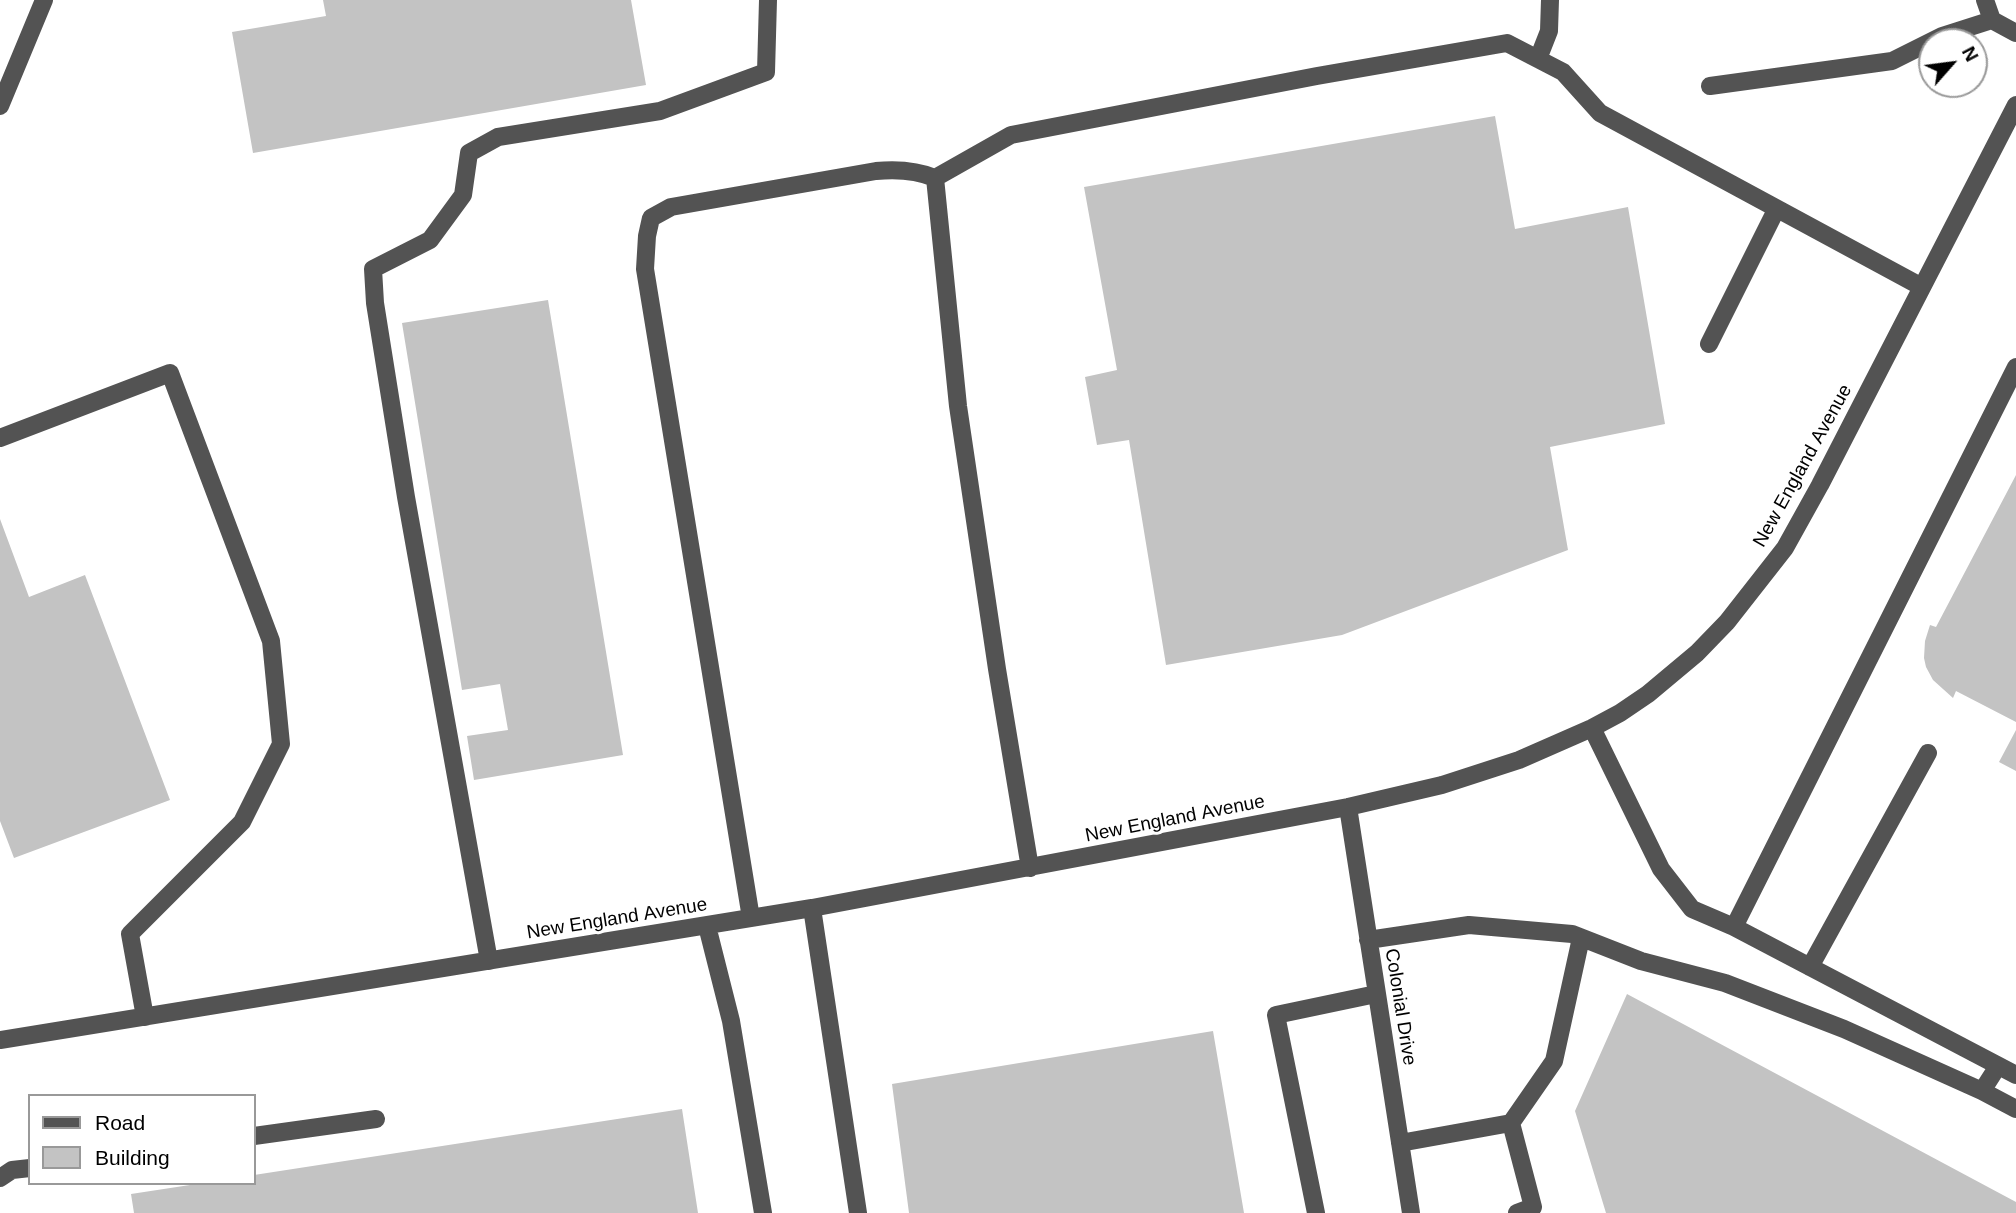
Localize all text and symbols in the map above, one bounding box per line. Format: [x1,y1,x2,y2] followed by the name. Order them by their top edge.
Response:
[1918,28,1988,98] north arrow
[1958,43,1983,65] text: N
[1749,381,1857,551] street label: New England Avenue
[1083,790,1267,848] street label: New England Avenue
[525,893,709,945] street label: New England Avenue
[1379,947,1421,1067] street label: Colonial Drive
[28,1094,256,1185] legend
[95,1111,145,1134] text: Road
[95,1146,170,1169] text: Building

